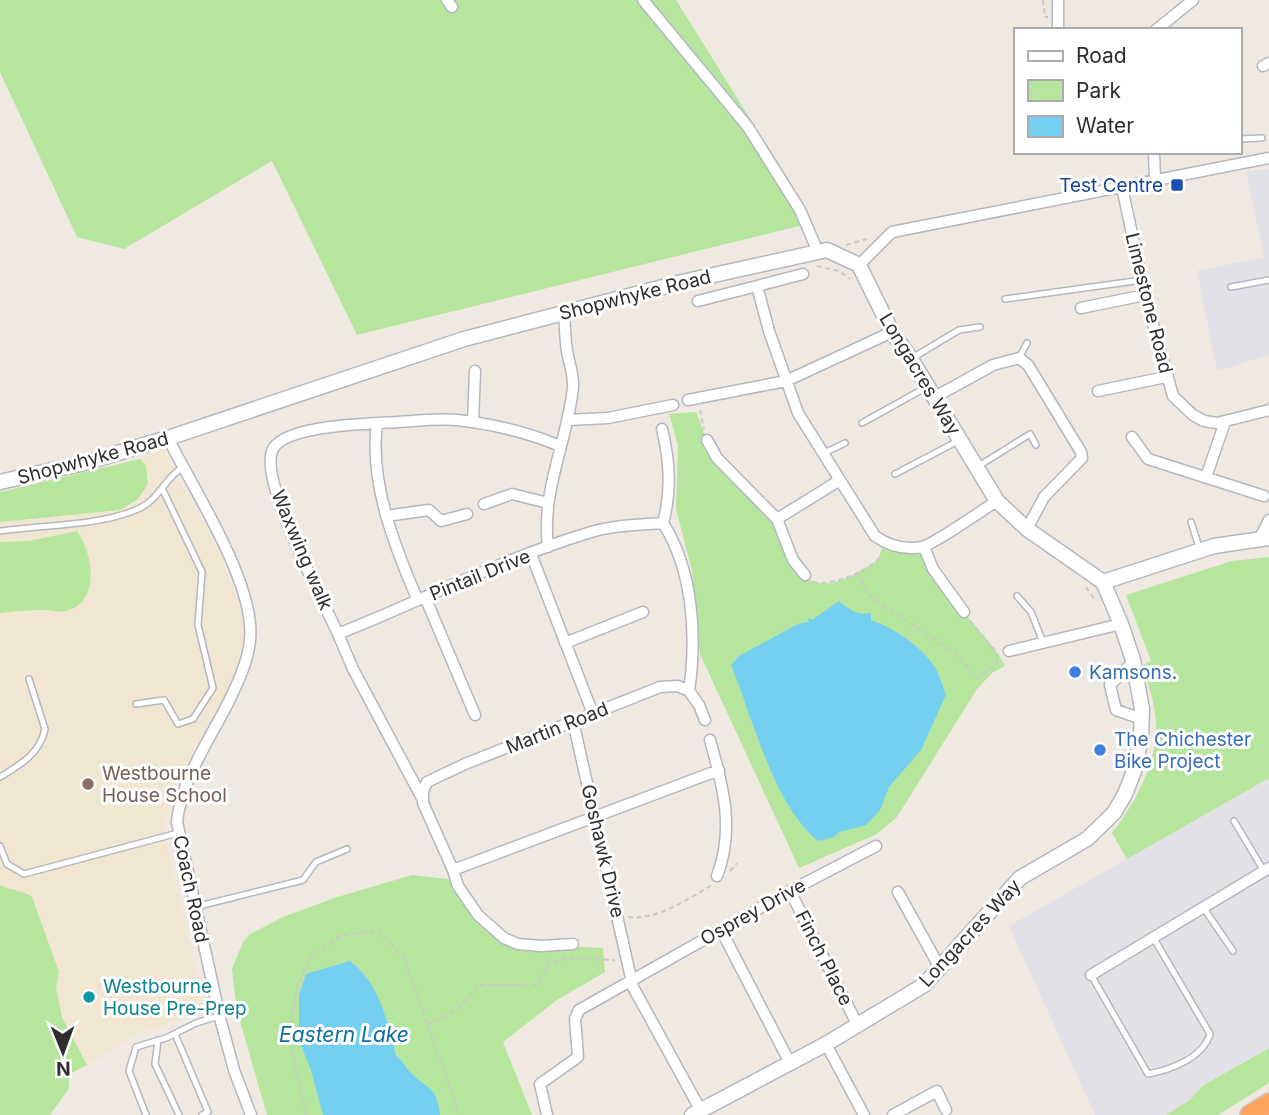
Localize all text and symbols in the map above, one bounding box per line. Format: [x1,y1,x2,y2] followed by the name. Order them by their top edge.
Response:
[1014,28,1241,154] legend
[1076,43,1127,68] text: Road
[1076,78,1121,103] text: Park
[1076,113,1134,138] text: Water
[1059,174,1163,197] place label: Test Centre
[1169,177,1185,193] marker: Test Centre
[1120,230,1178,376] street label: Limestone Road
[557,265,713,325] street label: Shopwhyke Road
[874,309,966,440] street label: Longacres Way
[15,427,171,489] street label: Shopwhyke Road
[266,486,338,614] street label: Waxwing walk
[426,544,534,606] street label: Pintail Drive
[1089,661,1177,684] place label: Kamsons.
[1067,664,1083,680] marker: Kamsons.
[502,697,612,759] street label: Martin Road
[1114,728,1251,773] place label: The Chichester Bike Project
[1092,742,1108,758] marker: The Chichester Bike Project
[102,762,227,807] place label: Westbourne House School
[80,776,96,792] marker: Westbourne House School
[577,782,629,920] street label: Goshawk Drive
[168,833,214,945] street label: Coach Road
[696,874,810,950] street label: Osprey Drive
[914,874,1026,992] street label: Longacres Way
[790,907,858,1009] street label: Finch Place
[103,975,247,1020] place label: Westbourne House Pre-Prep
[81,989,97,1005] marker: Westbourne House Pre-Prep
[28,1017,98,1087] north arrow
[279,1022,409,1047] water label: Eastern Lake
[56,1057,71,1080] text: N

